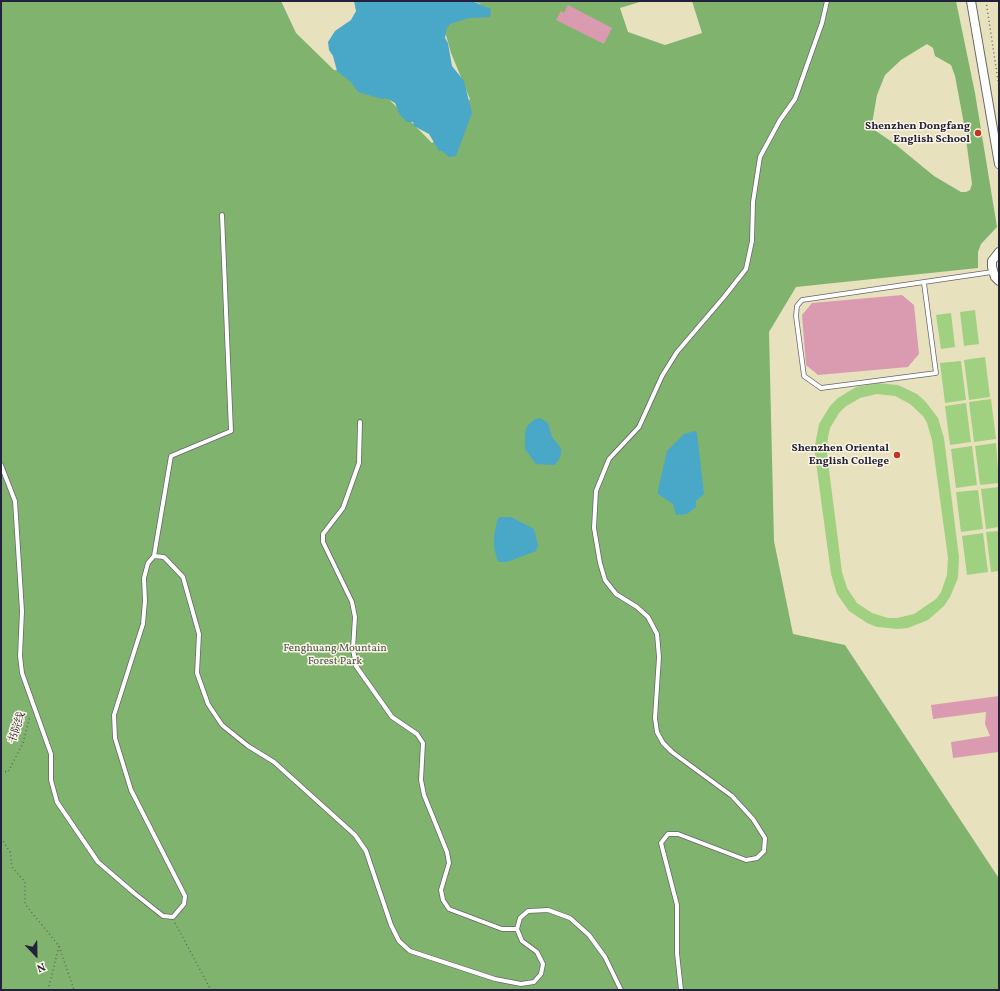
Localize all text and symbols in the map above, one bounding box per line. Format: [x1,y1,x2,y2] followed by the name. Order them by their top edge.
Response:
[865,120,970,146] place label: Shenzhen Dongfang English School
[973,128,983,138] marker: Shenzhen Dongfang English School
[791,442,889,468] place label: Shenzhen Oriental English College
[892,450,902,460] marker: Shenzhen Oriental English College
[283,642,387,668] park label: Fenghuang Mountain Forest Park
[7,710,29,746] street label: 书院线
[16,935,56,975] north arrow
[34,958,47,975] text: N

